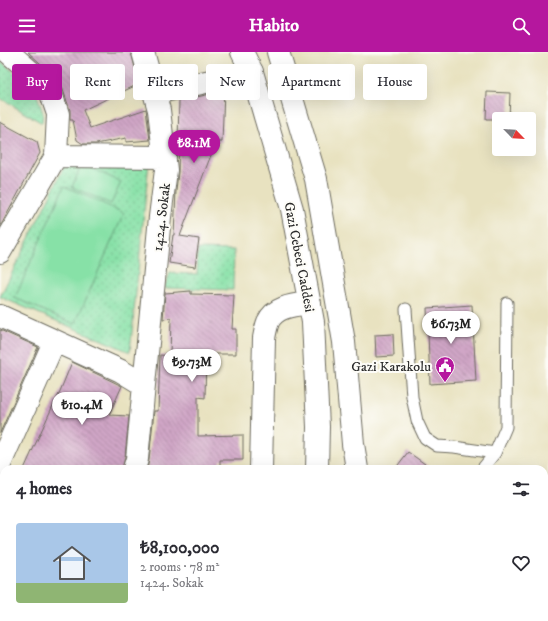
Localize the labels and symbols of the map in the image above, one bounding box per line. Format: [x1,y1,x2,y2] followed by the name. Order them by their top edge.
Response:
[492,112,536,156] north arrow
[166,130,222,164] pin: ₺8.1M
[149,182,175,252] street label: 1424. Sokak
[280,201,319,314] street label: Gazi Cebeci Caddesi
[418,311,484,345] pin: ₺6.73M
[159,349,225,383] pin: ₺9.73M
[434,355,456,383] public building icon: Gazi Karakolu
[351,358,431,376] place label: Gazi Karakolu
[49,392,115,426] pin: ₺10.4M

